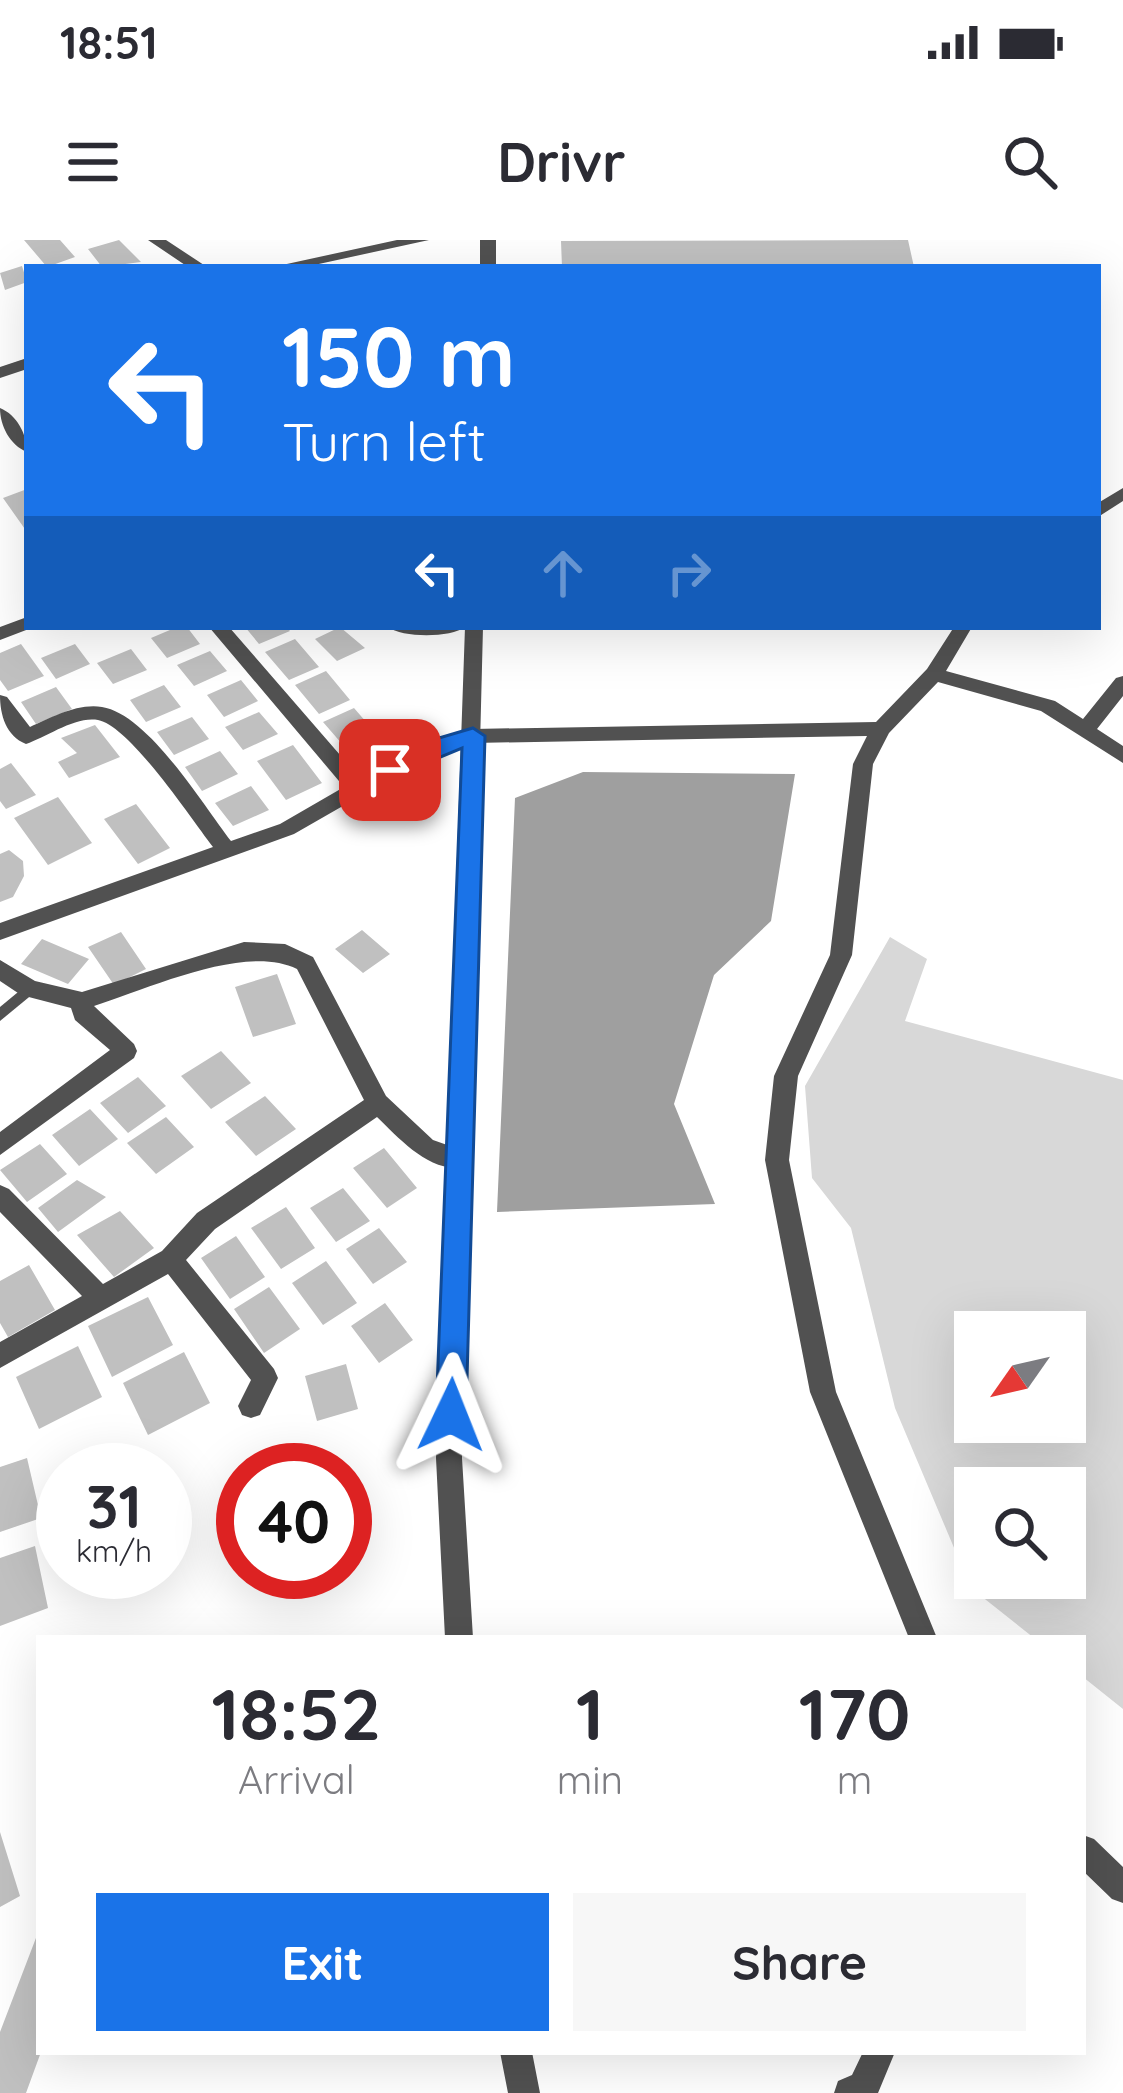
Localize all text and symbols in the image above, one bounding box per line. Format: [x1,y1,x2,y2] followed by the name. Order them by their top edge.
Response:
[60,14,158,70] text: 18:51
[497,128,626,196] text: Drivr
[60,129,126,195] icon: menu
[997,129,1063,195] icon: search
[282,303,516,408] text: 150 m
[84,312,240,468] icon: left
[282,407,486,475] text: Turn left
[404,540,470,606] icon: left
[530,540,596,606] icon: ahead
[656,540,722,606] icon: right
[339,719,441,821] pin
[357,737,423,803] icon: arrive
[954,1311,1086,1443] north arrow
[954,1311,1086,1599] map controls
[388,1352,514,1478] position arrow
[216,1443,372,1599] speed limit sign: 40
[954,1467,1086,1599] button: search
[86,1468,142,1543] text: 31
[76,1532,152,1570] text: km/h
[212,1668,381,1758] text: 18:52
[576,1668,604,1758] text: 1
[799,1668,910,1758] text: 170
[238,1755,355,1804] text: Arrival
[557,1755,623,1804] text: min
[837,1755,872,1804] text: m
[96,1893,549,2031] button: Exit
[573,1893,1026,2031] button: Share

